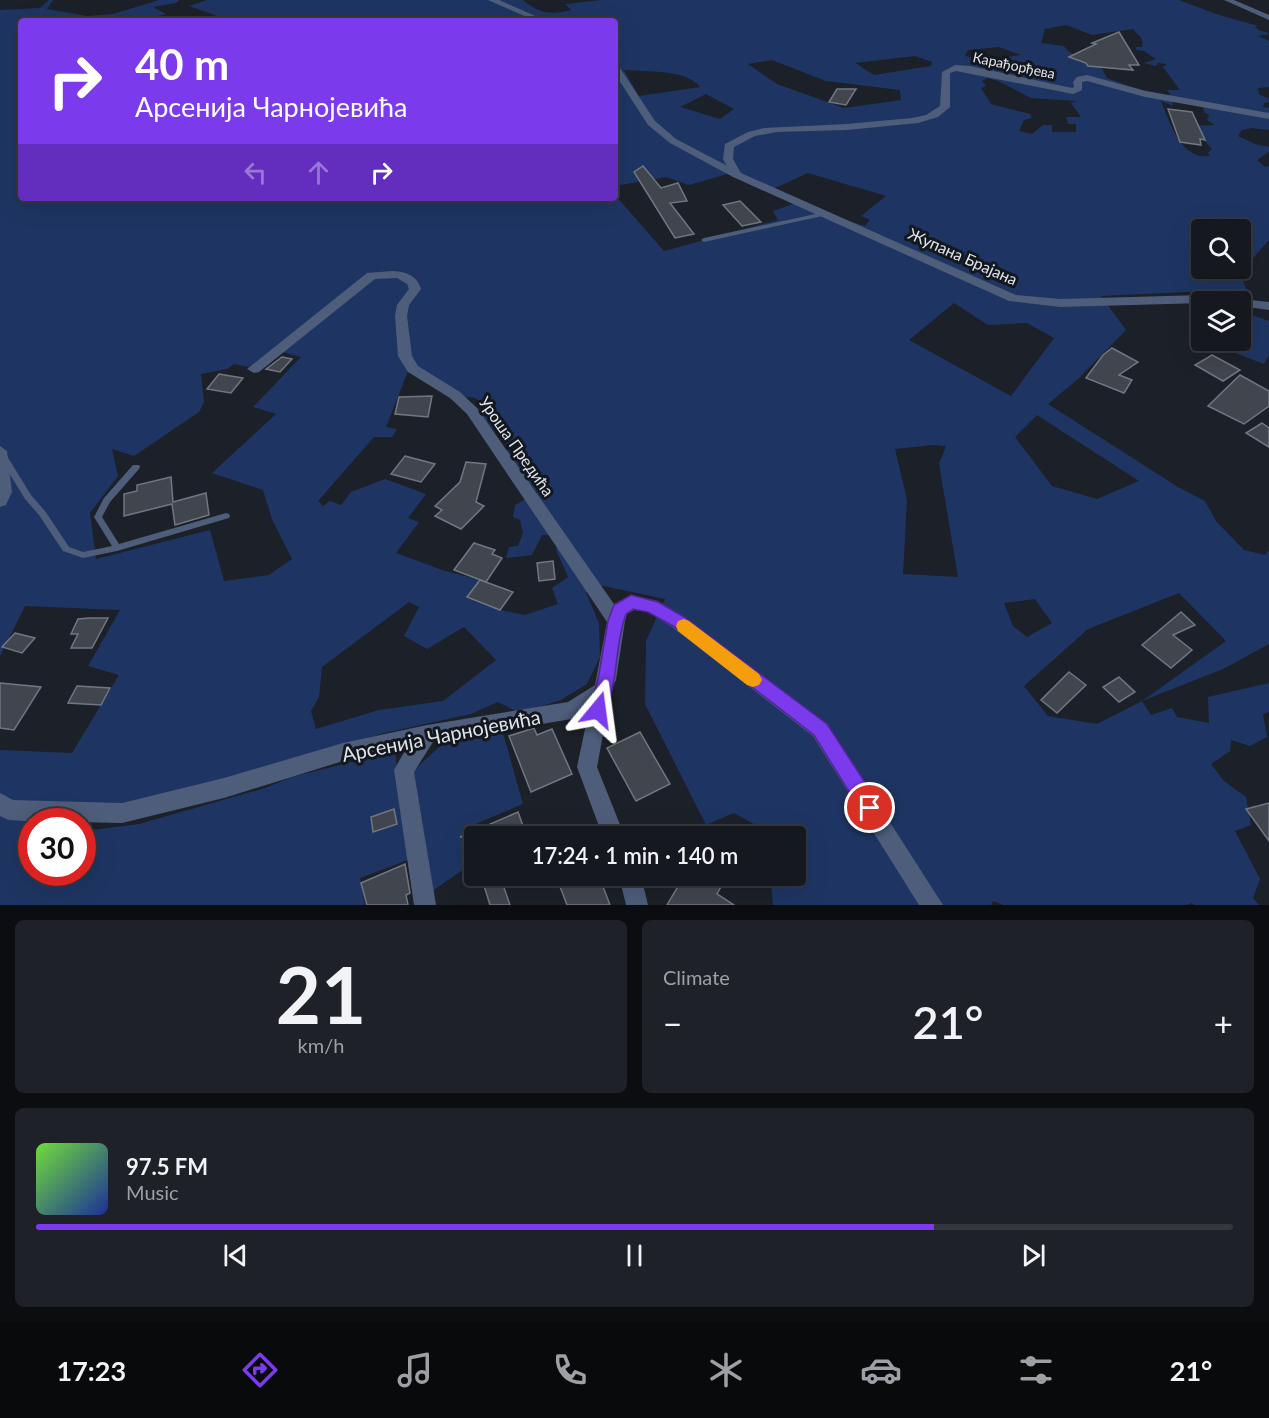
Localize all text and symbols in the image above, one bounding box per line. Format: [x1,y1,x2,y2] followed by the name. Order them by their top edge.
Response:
[135,39,229,89] text: 40 m
[36,42,114,120] icon: right
[971,48,1057,82] street label: Карађорђева
[135,90,407,123] text: Арсенија Чарнојевића
[239,156,272,189] icon: left
[302,156,335,189] icon: ahead
[365,156,398,189] icon: right
[1191,219,1251,351] map controls
[1191,219,1251,279] button: search
[905,223,1021,289] street label: Жупана Брајана
[1191,291,1251,351] button: layers
[476,393,558,499] street label: Уроша Предића
[566,678,630,742] position arrow
[340,704,542,766] street label: Арсенија Чарнојевића
[844,782,895,833] pin
[853,791,886,824] icon: arrive
[18,808,96,886] speed limit sign: 30
[532,842,738,869] text: 17:24 · 1 min · 140 m
[276,947,366,1041] text: 21
[663,965,730,989] text: Climate
[913,995,983,1049] text: 21°
[663,1003,682,1043] text: −
[1214,1003,1233,1043] text: +
[298,1033,344,1057] text: km/h
[126,1153,208,1180] text: 97.5 FM
[126,1180,179,1204] text: Music
[219,1239,252,1272] icon: previous
[618,1239,651,1272] icon: pause
[1017,1239,1050,1272] icon: next
[239,1349,281,1391] icon: directions
[394,1349,436,1391] icon: music
[549,1349,591,1391] icon: phone
[705,1349,747,1391] icon: climate
[860,1349,902,1391] icon: car
[1015,1349,1057,1391] icon: filters
[57,1354,126,1387] text: 17:23
[1170,1354,1212,1387] text: 21°

